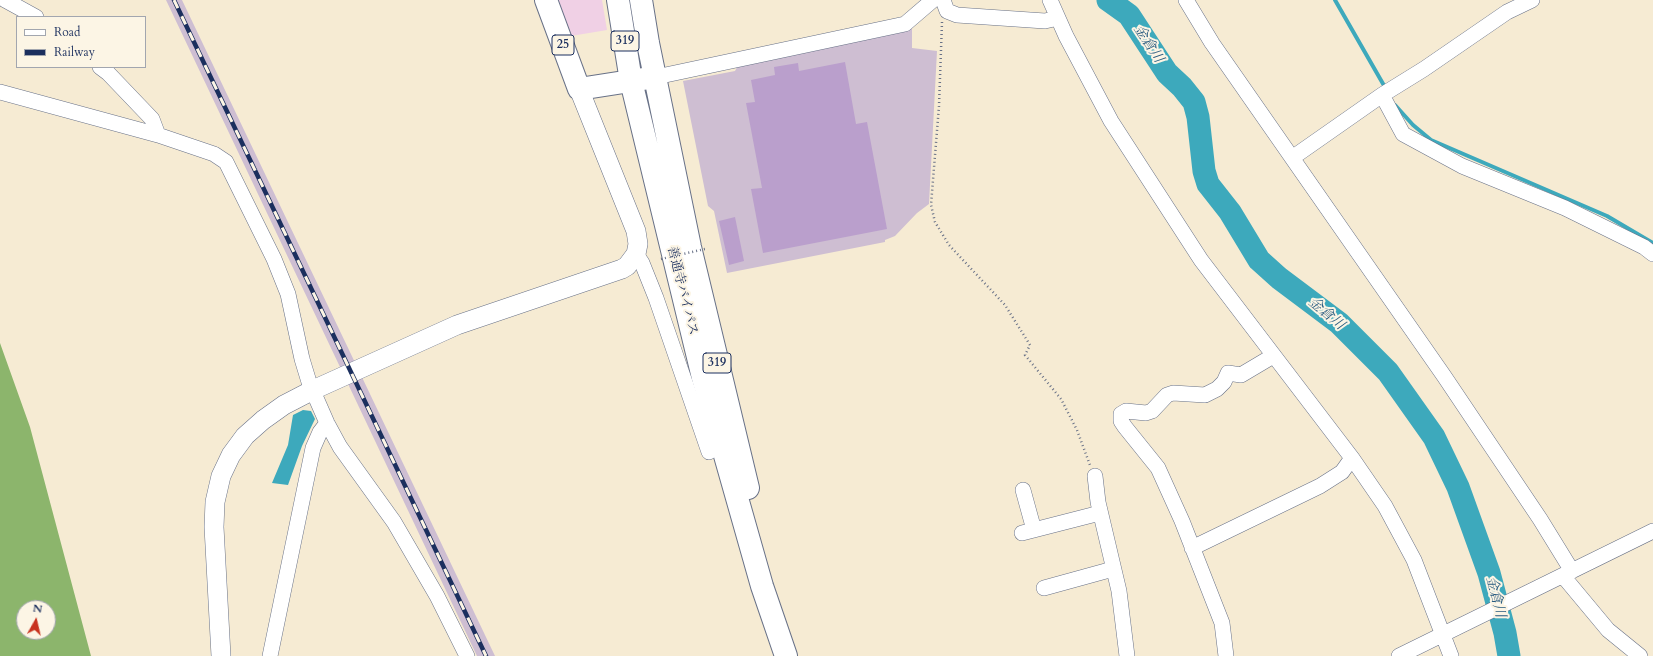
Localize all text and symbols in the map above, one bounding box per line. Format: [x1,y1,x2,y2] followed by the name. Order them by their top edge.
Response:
[16,16,146,68] legend
[1130,22,1166,66] water label: 金倉川
[54,24,80,40] text: Road
[611,31,639,51] road number: 319
[552,35,574,55] road number: 25
[54,44,95,60] text: Railway
[663,245,701,337] street label: 善通寺バイパス
[1305,294,1347,334] water label: 金倉川
[703,353,731,373] road number: 319
[1482,575,1508,619] water label: 金倉川
[16,600,56,640] north arrow
[32,601,43,617] text: N

